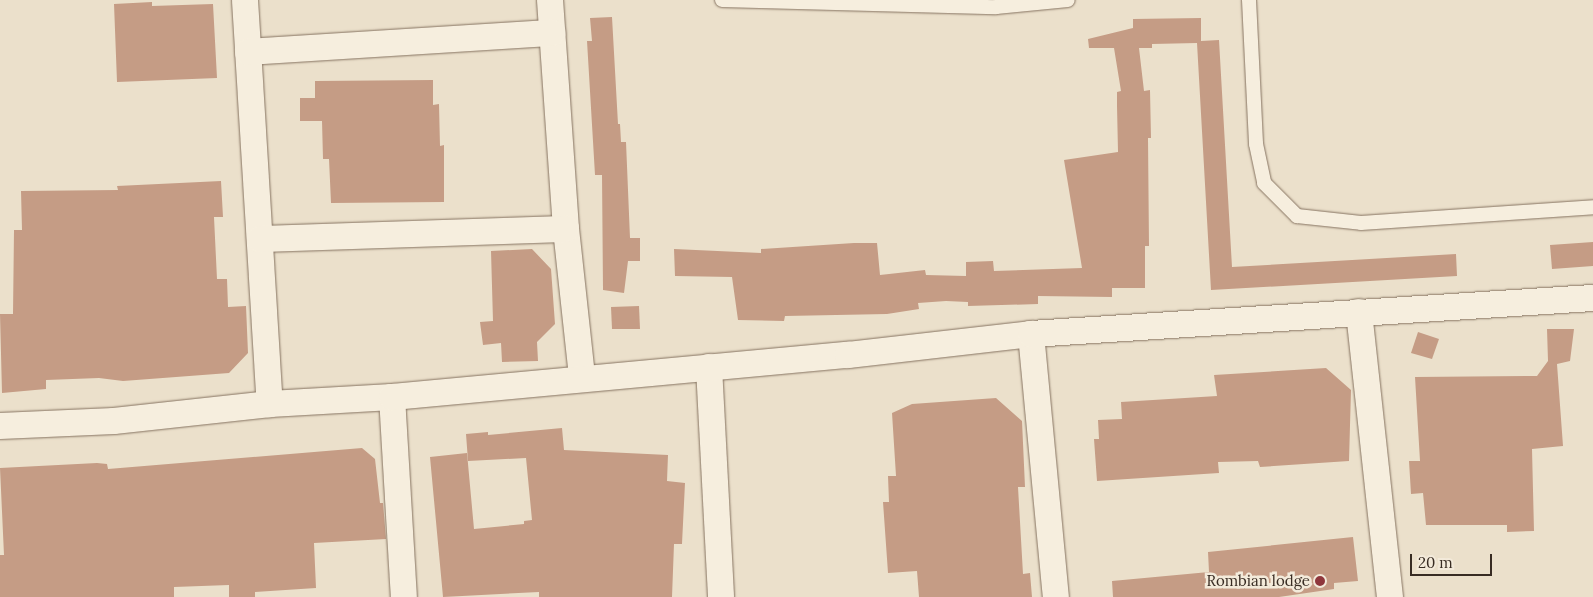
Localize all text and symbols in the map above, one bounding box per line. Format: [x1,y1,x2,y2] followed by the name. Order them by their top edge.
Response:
[1413,544,1496,576] scale bar
[1418,553,1453,572] text: 20 m
[1207,572,1310,590] place label: Rombian lodge
[1314,575,1326,587] marker: Rombian lodge

